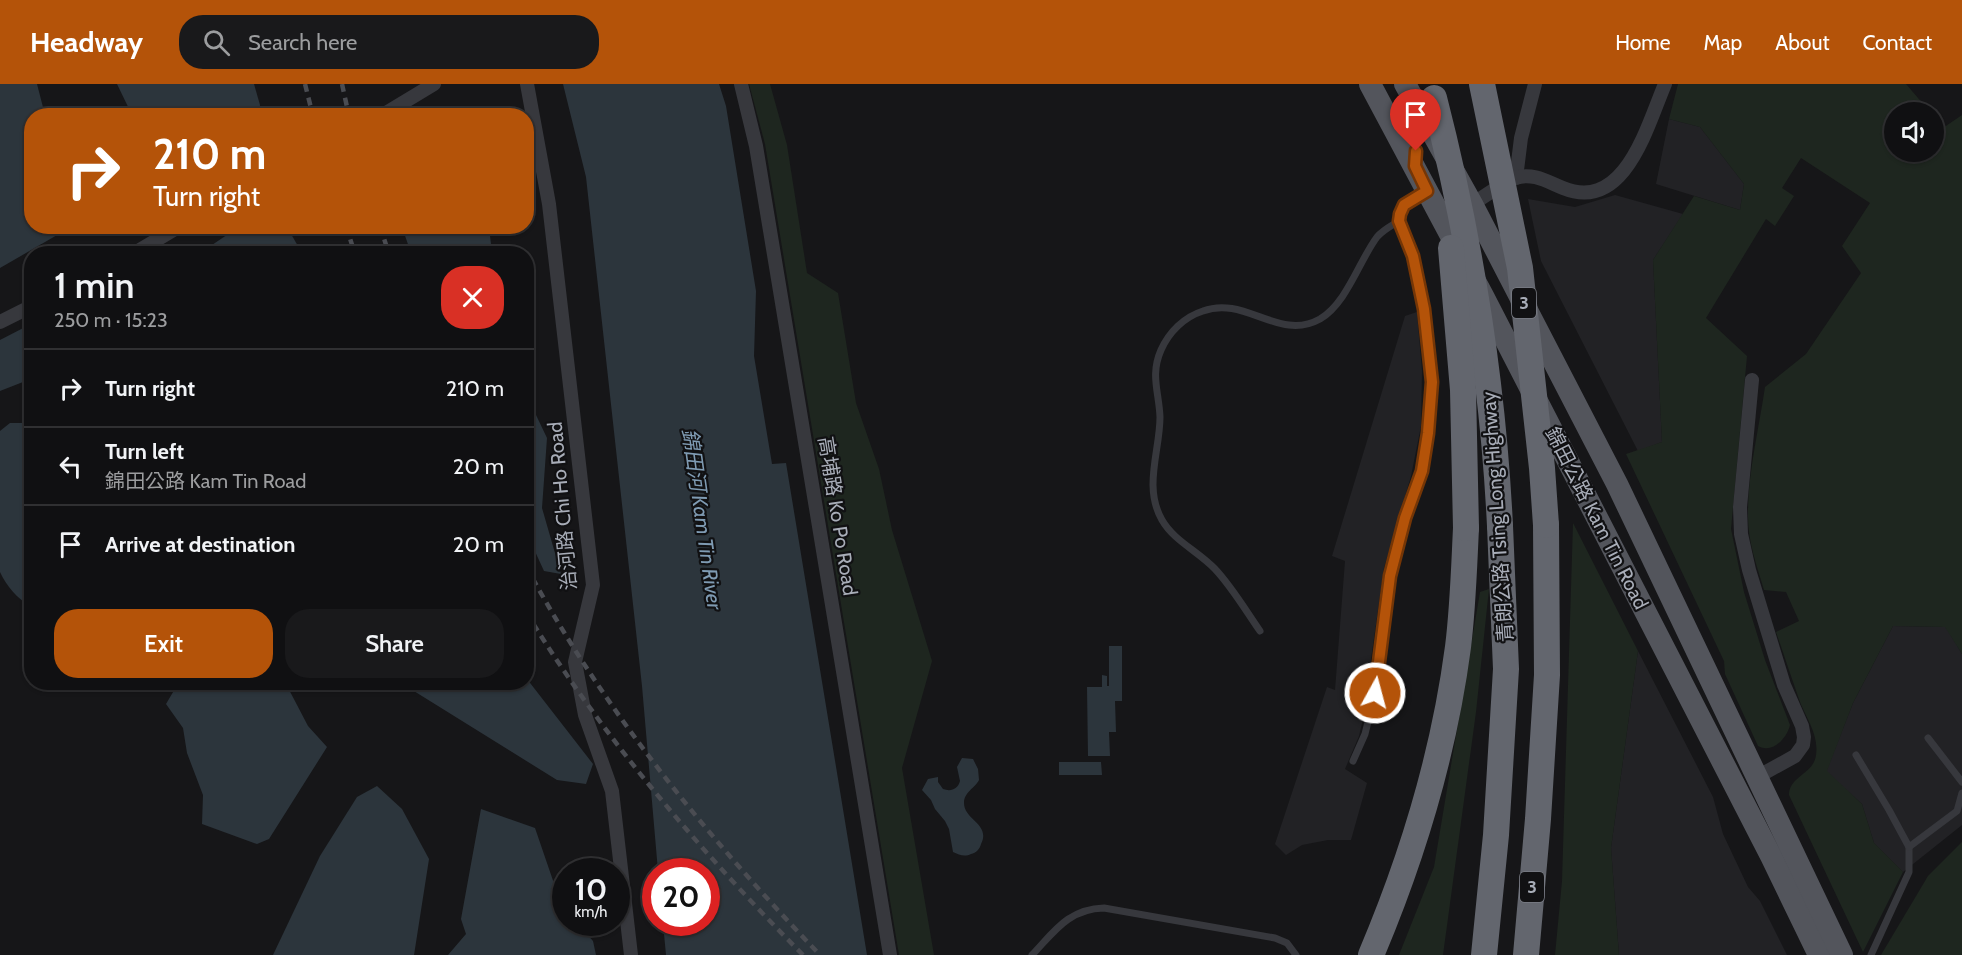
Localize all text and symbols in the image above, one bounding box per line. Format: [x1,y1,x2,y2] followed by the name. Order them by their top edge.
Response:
[179,15,599,69] search box
[30,25,143,59] text: Headway
[200,26,233,59] icon: search
[248,29,357,56] text: Search here
[1615,30,1671,55] text: Home
[1704,30,1742,55] text: Map
[1775,30,1829,55] text: About
[1862,30,1932,55] text: Contact
[1390,89,1441,151] pin
[1399,98,1432,131] icon: arrive
[1884,102,1944,162] map controls
[1884,102,1944,162] button: sound
[153,128,266,180] text: 210 m
[54,132,132,210] icon: right
[153,180,260,213] text: Turn right
[54,263,134,307] text: 1 min
[441,266,504,329] button: close
[1512,288,1536,318] road number: 3
[54,308,168,332] text: 250 m · 15:23
[54,372,87,405] icon: right
[105,375,195,402] text: Turn right
[446,375,504,402] text: 210 m
[1476,391,1518,643] street label: 青朗公路 Tsing Long Highway
[543,421,581,591] street label: 治河路 Chi Ho Road
[1541,423,1653,613] street label: 錦田公路 Kam Tin Road
[677,427,728,613] water label: 錦田河 Kam Tin River
[814,435,862,597] street label: 高埔路 Ko Po Road
[105,438,184,465] text: Turn left
[54,450,87,483] icon: left
[453,453,504,480] text: 20 m
[105,469,306,493] text: 錦田公路 Kam Tin Road
[54,528,87,561] icon: arrive
[105,531,295,558] text: Arrive at destination
[453,531,504,558] text: 20 m
[54,609,273,678] button: Exit
[285,609,504,678] button: Share
[1343,661,1407,725] position arrow
[642,858,720,936] speed limit sign: 20
[575,871,607,908] text: 10
[1520,872,1544,902] road number: 3
[575,903,607,921] text: km/h

